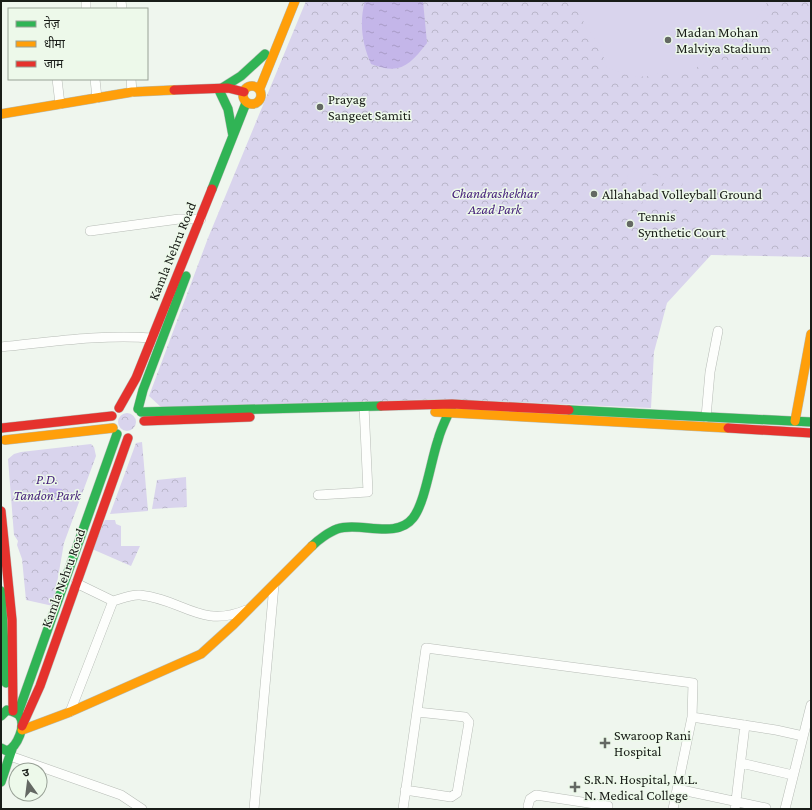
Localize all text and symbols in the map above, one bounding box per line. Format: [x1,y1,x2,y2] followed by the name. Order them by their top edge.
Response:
[8,8,148,80] legend
[44,16,61,31] text: तेज़
[676,24,771,56] place label: Madan Mohan Malviya Stadium
[663,35,673,45] marker: Madan Mohan Malviya Stadium
[44,36,66,51] text: धीमा
[44,57,64,71] text: जाम
[328,91,411,123] place label: Prayag Sangeet Samiti
[315,102,325,112] marker: Prayag Sangeet Samiti
[451,185,540,217] park label: Chandrashekhar Azad Park
[602,186,763,202] place label: Allahabad Volleyball Ground
[589,189,599,199] marker: Allahabad Volleyball Ground
[145,199,199,303] street label: Kamla Nehru Road
[638,208,726,240] place label: Tennis Synthetic Court
[625,219,635,229] marker: Tennis Synthetic Court
[13,471,81,503] park label: P.D. Tandon Park
[38,526,89,630] street label: Kamla Nehru Road
[614,727,691,759] place label: Swaroop Rani Hospital
[599,737,611,749] marker: Swaroop Rani Hospital
[8,762,48,802] north arrow
[21,766,31,779] text: उ
[584,771,698,803] place label: S.R.N. Hospital, M.L. N. Medical College
[569,781,581,793] marker: S.R.N. Hospital, M.L. N. Medical College

